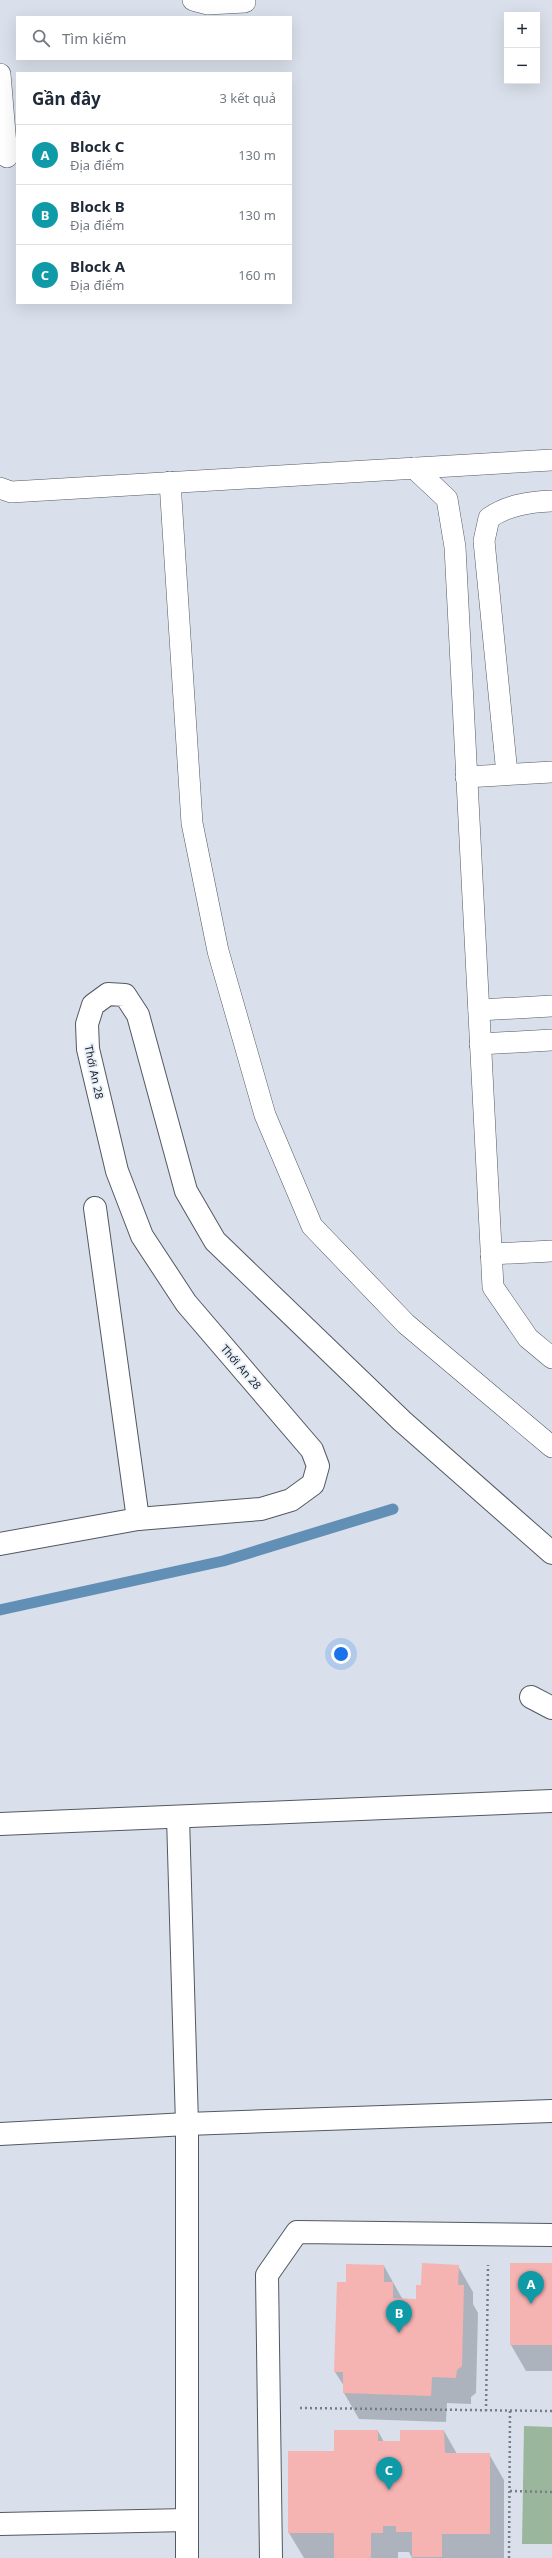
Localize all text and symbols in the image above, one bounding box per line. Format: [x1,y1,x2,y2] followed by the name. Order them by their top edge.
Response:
[504,12,540,84] map controls
[504,12,540,48] button: +
[16,16,292,60] search box
[30,27,52,49] icon: search
[62,28,127,48] text: Tìm kiếm
[504,48,540,84] button: −
[32,87,101,110] text: Gần đây
[220,89,276,107] text: 3 kết quả
[70,136,124,156] text: Block C
[41,146,50,164] text: A
[238,146,276,164] text: 130 m
[70,156,124,174] text: Địa điểm
[70,196,125,216] text: Block B
[41,206,49,224] text: B
[238,206,276,224] text: 130 m
[70,216,124,234] text: Địa điểm
[70,256,125,276] text: Block A
[41,266,49,284] text: C
[238,266,276,284] text: 160 m
[70,276,124,294] text: Địa điểm
[81,1044,108,1100] street label: Thới An 28
[218,1341,265,1392] street label: Thới An 28
[331,1644,351,1664] your location
[518,2271,544,2304] pin: A
[386,2300,412,2333] pin: B
[376,2457,402,2490] pin: C

